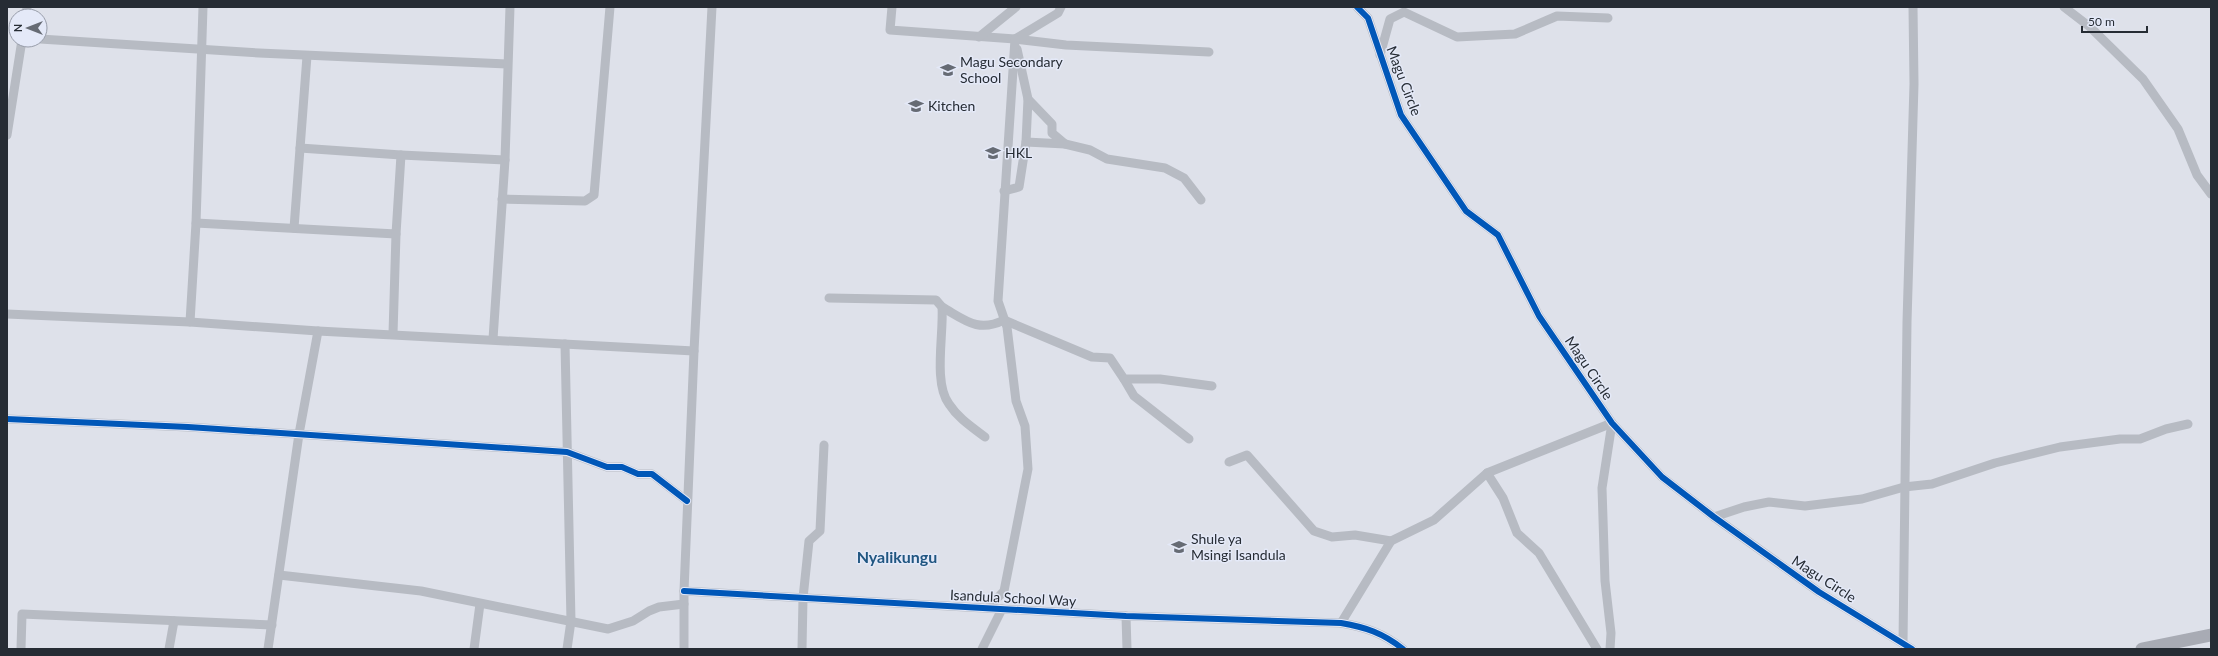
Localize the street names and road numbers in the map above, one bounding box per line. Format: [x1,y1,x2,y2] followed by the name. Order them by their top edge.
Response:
[1383,44,1426,118] street label: Magu Circle
[1562,333,1617,403] street label: Magu Circle
[1789,551,1860,606] street label: Magu Circle
[949,586,1077,609] street label: Isandula School Way

